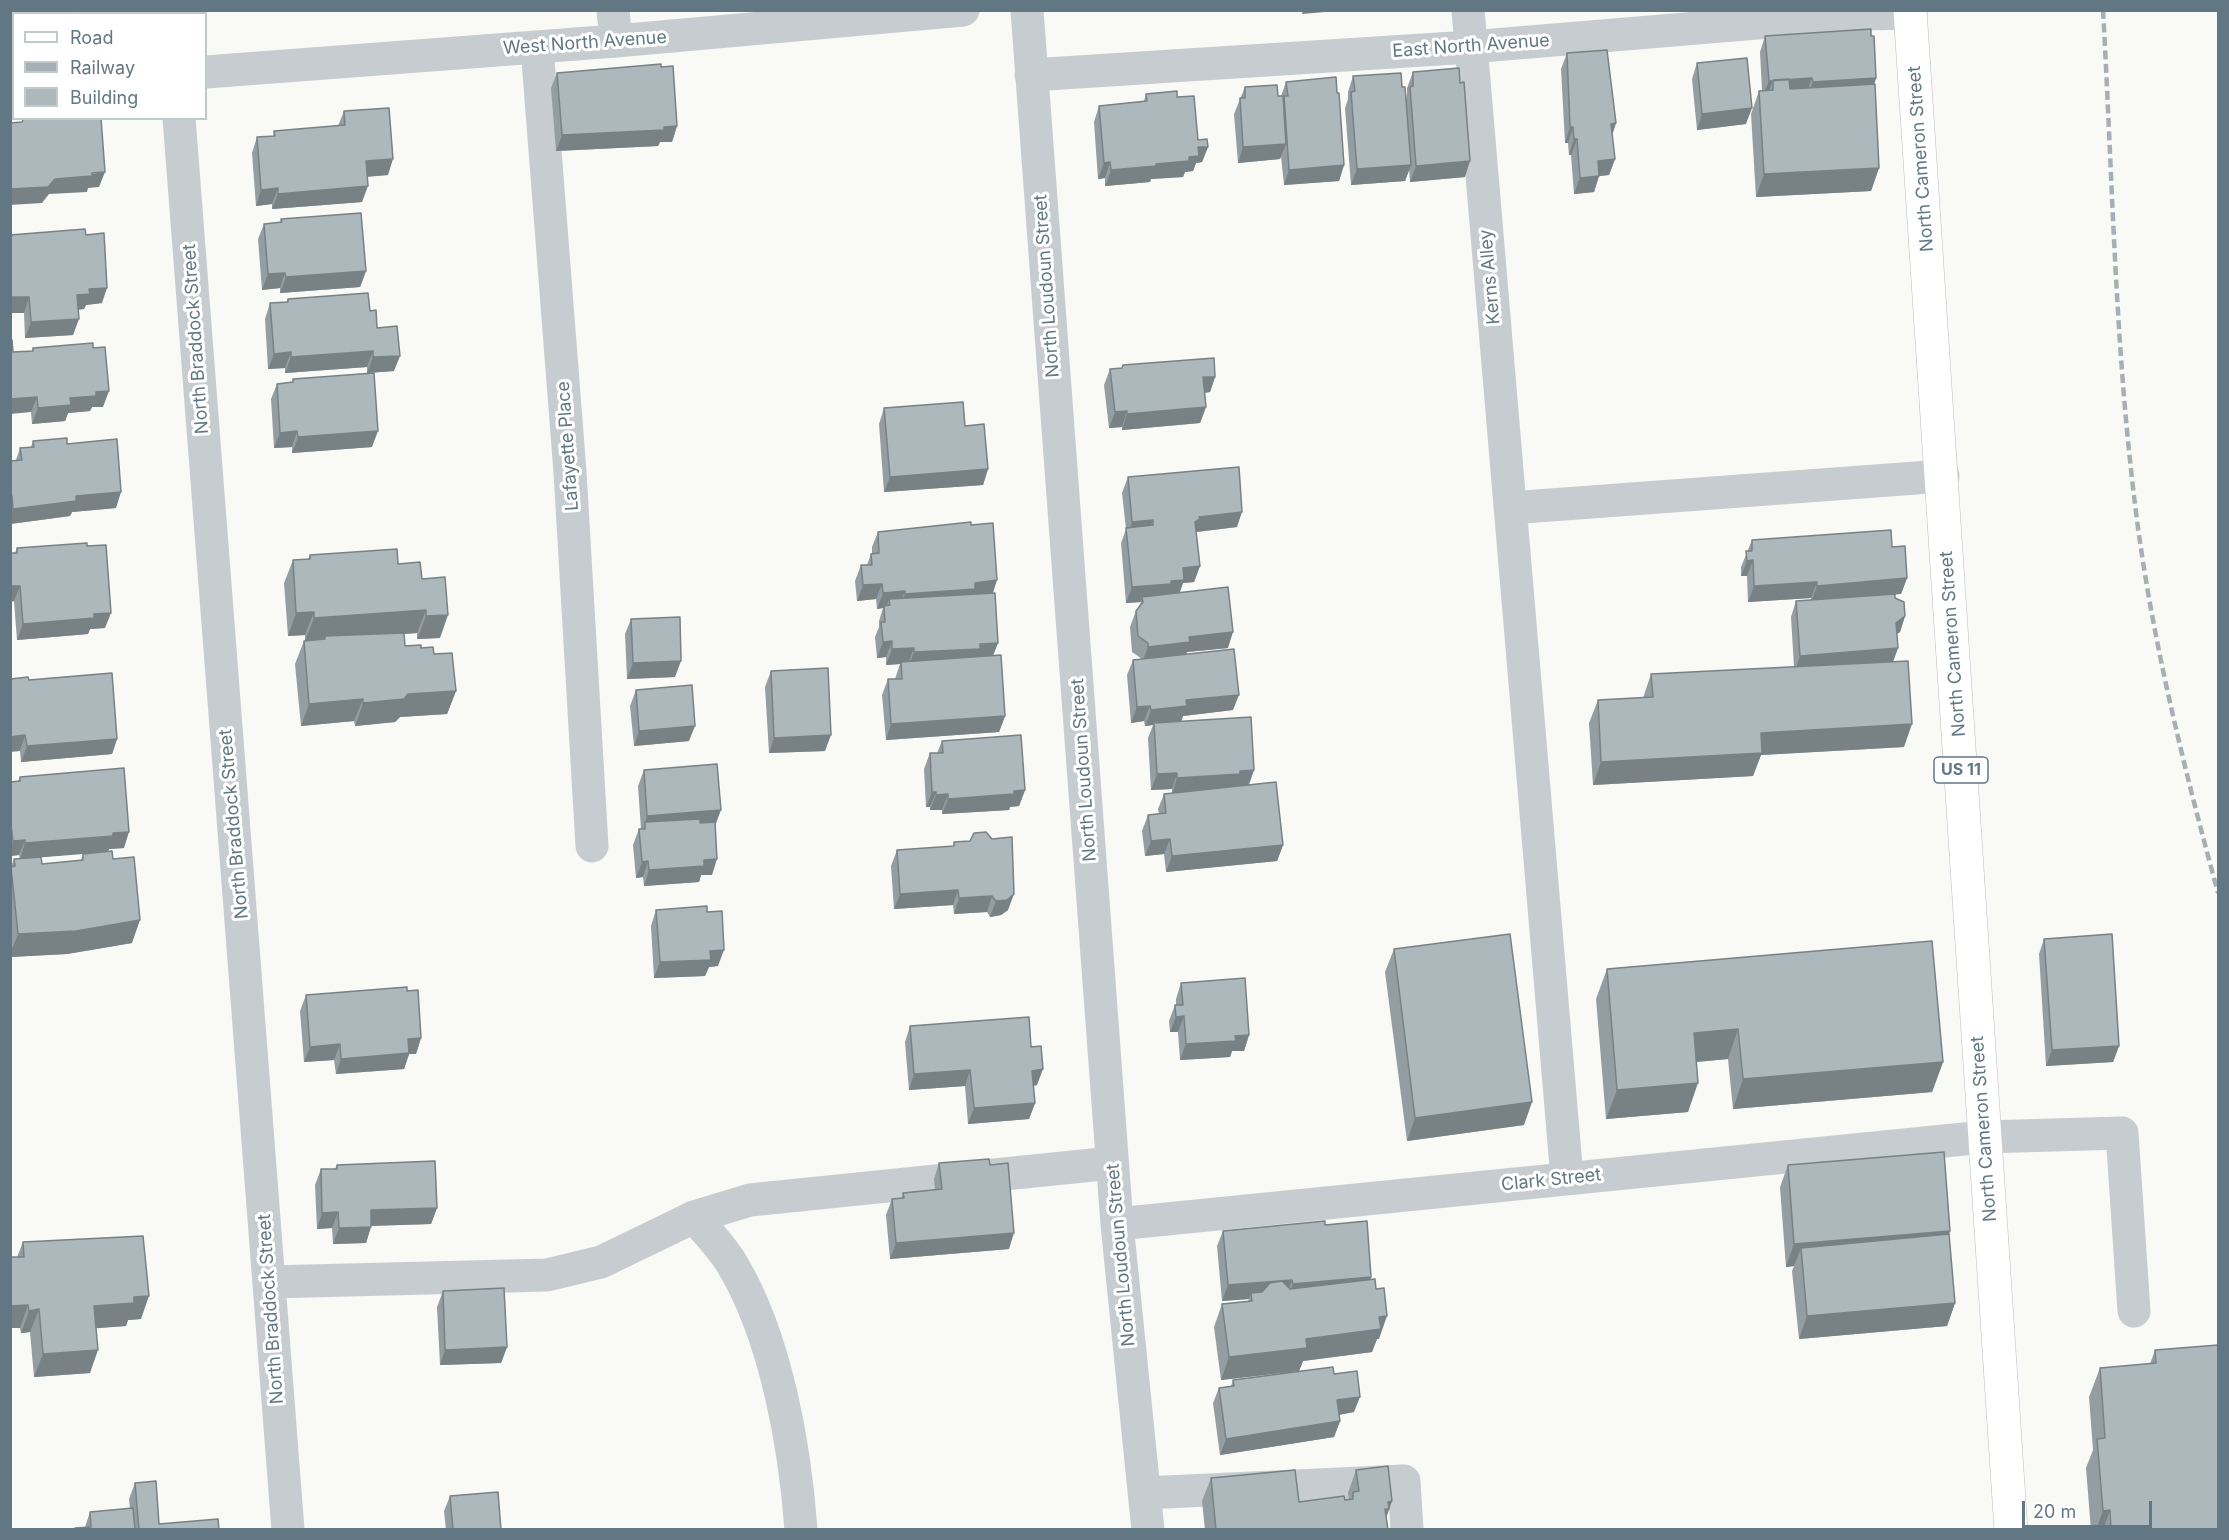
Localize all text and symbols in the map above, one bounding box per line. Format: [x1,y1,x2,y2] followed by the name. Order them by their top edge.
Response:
[12,12,207,120] legend
[70,27,113,48] text: Road
[502,27,668,59] street label: West North Avenue
[1392,30,1550,62] street label: East North Avenue
[70,57,135,78] text: Railway
[1904,65,1938,253] street label: North Cameron Street
[70,87,138,108] text: Building
[1030,194,1064,378] street label: North Loudoun Street
[1475,228,1505,326] street label: Kerns Alley
[179,243,213,435] street label: North Braddock Street
[553,380,583,512] street label: Lafayette Place
[1936,550,1970,738] street label: North Cameron Street
[1067,678,1101,862] street label: North Loudoun Street
[215,728,253,920] street label: North Braddock Street
[1934,757,1988,783] road number: US 11
[1967,1035,2001,1223] street label: North Cameron Street
[1102,1163,1140,1347] street label: North Loudoun Street
[1500,1164,1602,1196] street label: Clark Street
[254,1213,288,1405] street label: North Braddock Street
[2025,1489,2156,1527] scale bar
[2033,1501,2076,1522] text: 20 m

